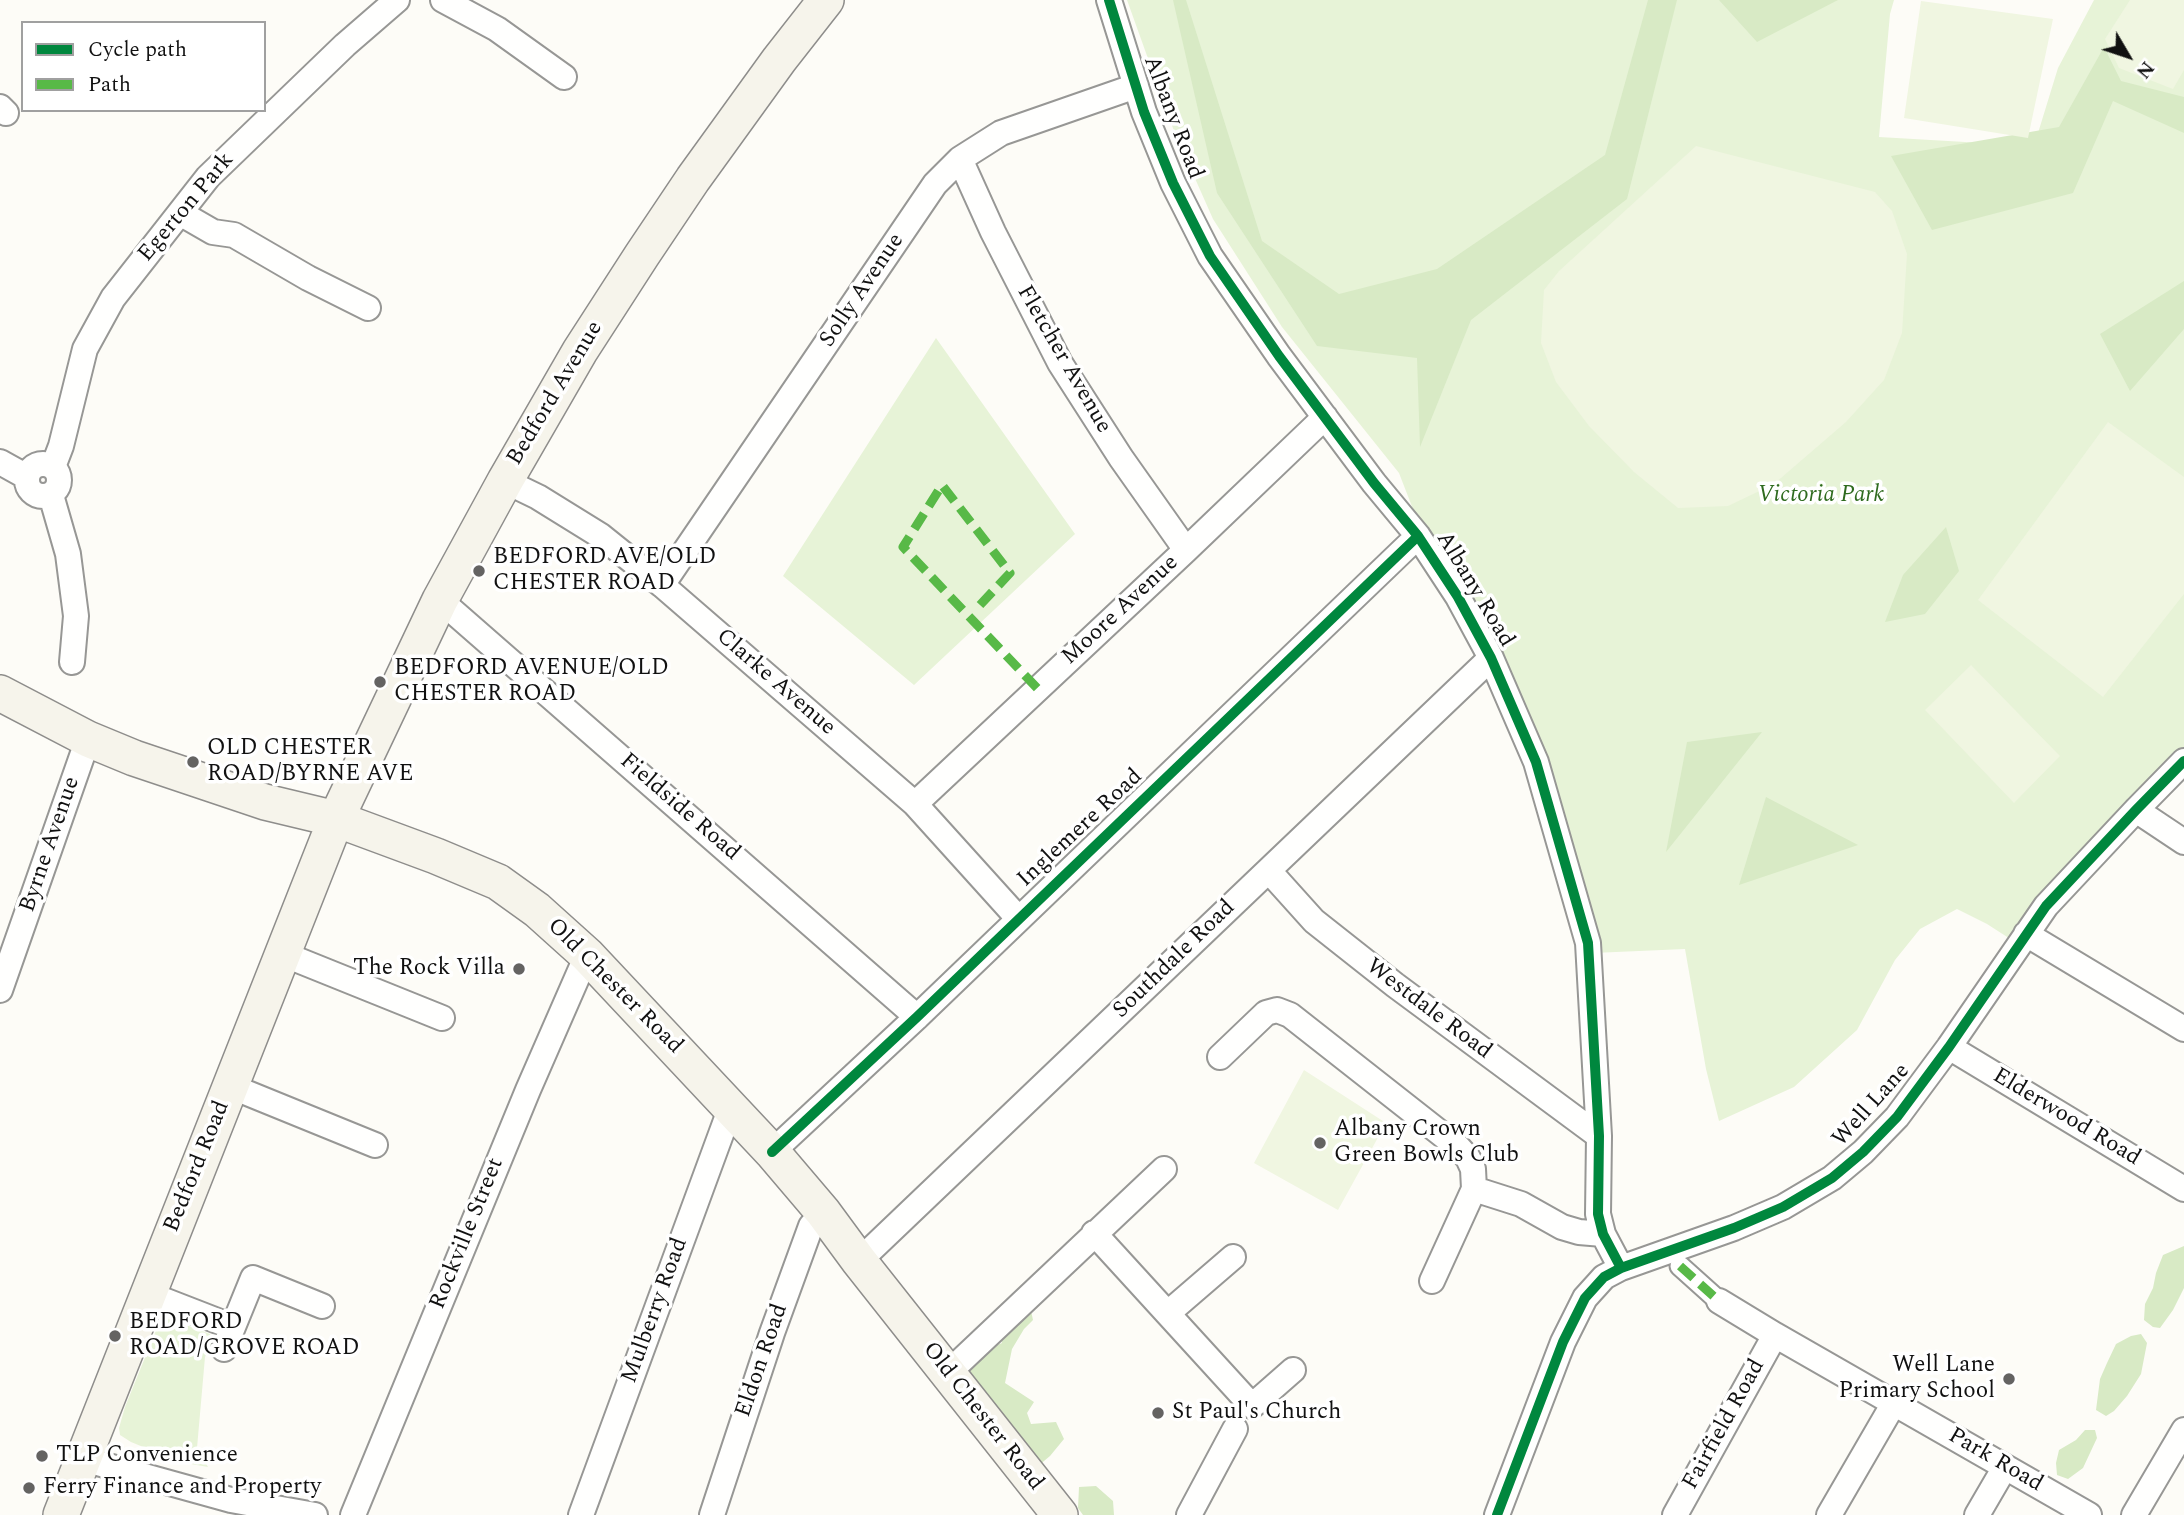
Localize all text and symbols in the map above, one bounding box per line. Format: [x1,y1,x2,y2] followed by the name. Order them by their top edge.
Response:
[21,21,266,112] legend
[2093,21,2163,91] north arrow
[88,34,187,66] text: Cycle path
[1136,52,1208,184] street label: Albany Road
[2129,54,2161,85] text: N
[88,69,131,101] text: Path
[133,148,241,268] street label: Egerton Park
[815,229,911,353] street label: Solly Avenue
[1010,281,1116,439] street label: Fletcher Avenue
[502,317,610,471] street label: Bedford Avenue
[1758,482,1884,510] park label: Victoria Park
[1429,527,1519,653] street label: Albany Road
[493,544,716,598] place label: BEDFORD AVE/OLD CHESTER ROAD
[1057,550,1185,672] street label: Moore Avenue
[471,563,487,579] marker: BEDFORD AVE/OLD CHESTER ROAD
[710,624,840,742] street label: Clarke Avenue
[394,655,669,709] place label: BEDFORD AVENUE/OLD CHESTER ROAD
[372,674,388,690] marker: BEDFORD AVENUE/OLD CHESTER ROAD
[207,735,413,789] place label: OLD CHESTER ROAD/BYRNE AVE
[613,748,745,868] street label: Fieldside Road
[185,754,201,770] marker: OLD CHESTER ROAD/BYRNE AVE
[1013,764,1149,894] street label: Inglemere Road
[15,774,87,916] street label: Byrne Avenue
[1108,895,1242,1025] street label: Southdale Road
[540,913,688,1061] street label: Old Chester Road
[1360,954,1496,1066] street label: Westdale Road
[353,955,505,983] place label: The Rock Villa
[511,961,527,977] marker: The Rock Villa
[1827,1059,1917,1153] street label: Well Lane
[1987,1063,2145,1173] street label: Elderwood Road
[159,1097,237,1237] street label: Bedford Road
[1334,1116,1519,1170] place label: Albany Crown Green Bowls Club
[1312,1135,1328,1151] marker: Albany Crown Green Bowls Club
[425,1154,511,1314] street label: Rockville Street
[617,1235,695,1387] street label: Mulberry Road
[731,1301,795,1421] street label: Eldon Road
[129,1309,360,1363] place label: BEDFORD ROAD/GROVE ROAD
[107,1328,123,1344] marker: BEDFORD ROAD/GROVE ROAD
[915,1337,1049,1497] street label: Old Chester Road
[1839,1352,1995,1406] place label: Well Lane Primary School
[1678,1355,1772,1495] street label: Fairfield Road
[2001,1371,2017,1387] marker: Well Lane Primary School
[1172,1399,1341,1427] place label: St Paul's Church
[1150,1405,1166,1421] marker: St Paul's Church
[1943,1423,2047,1499] street label: Park Road
[56,1442,238,1470] place label: TLP Convenience
[34,1448,50,1464] marker: TLP Convenience
[43,1474,321,1502] place label: Ferry Finance and Property
[21,1480,37,1496] marker: Ferry Finance and Property

